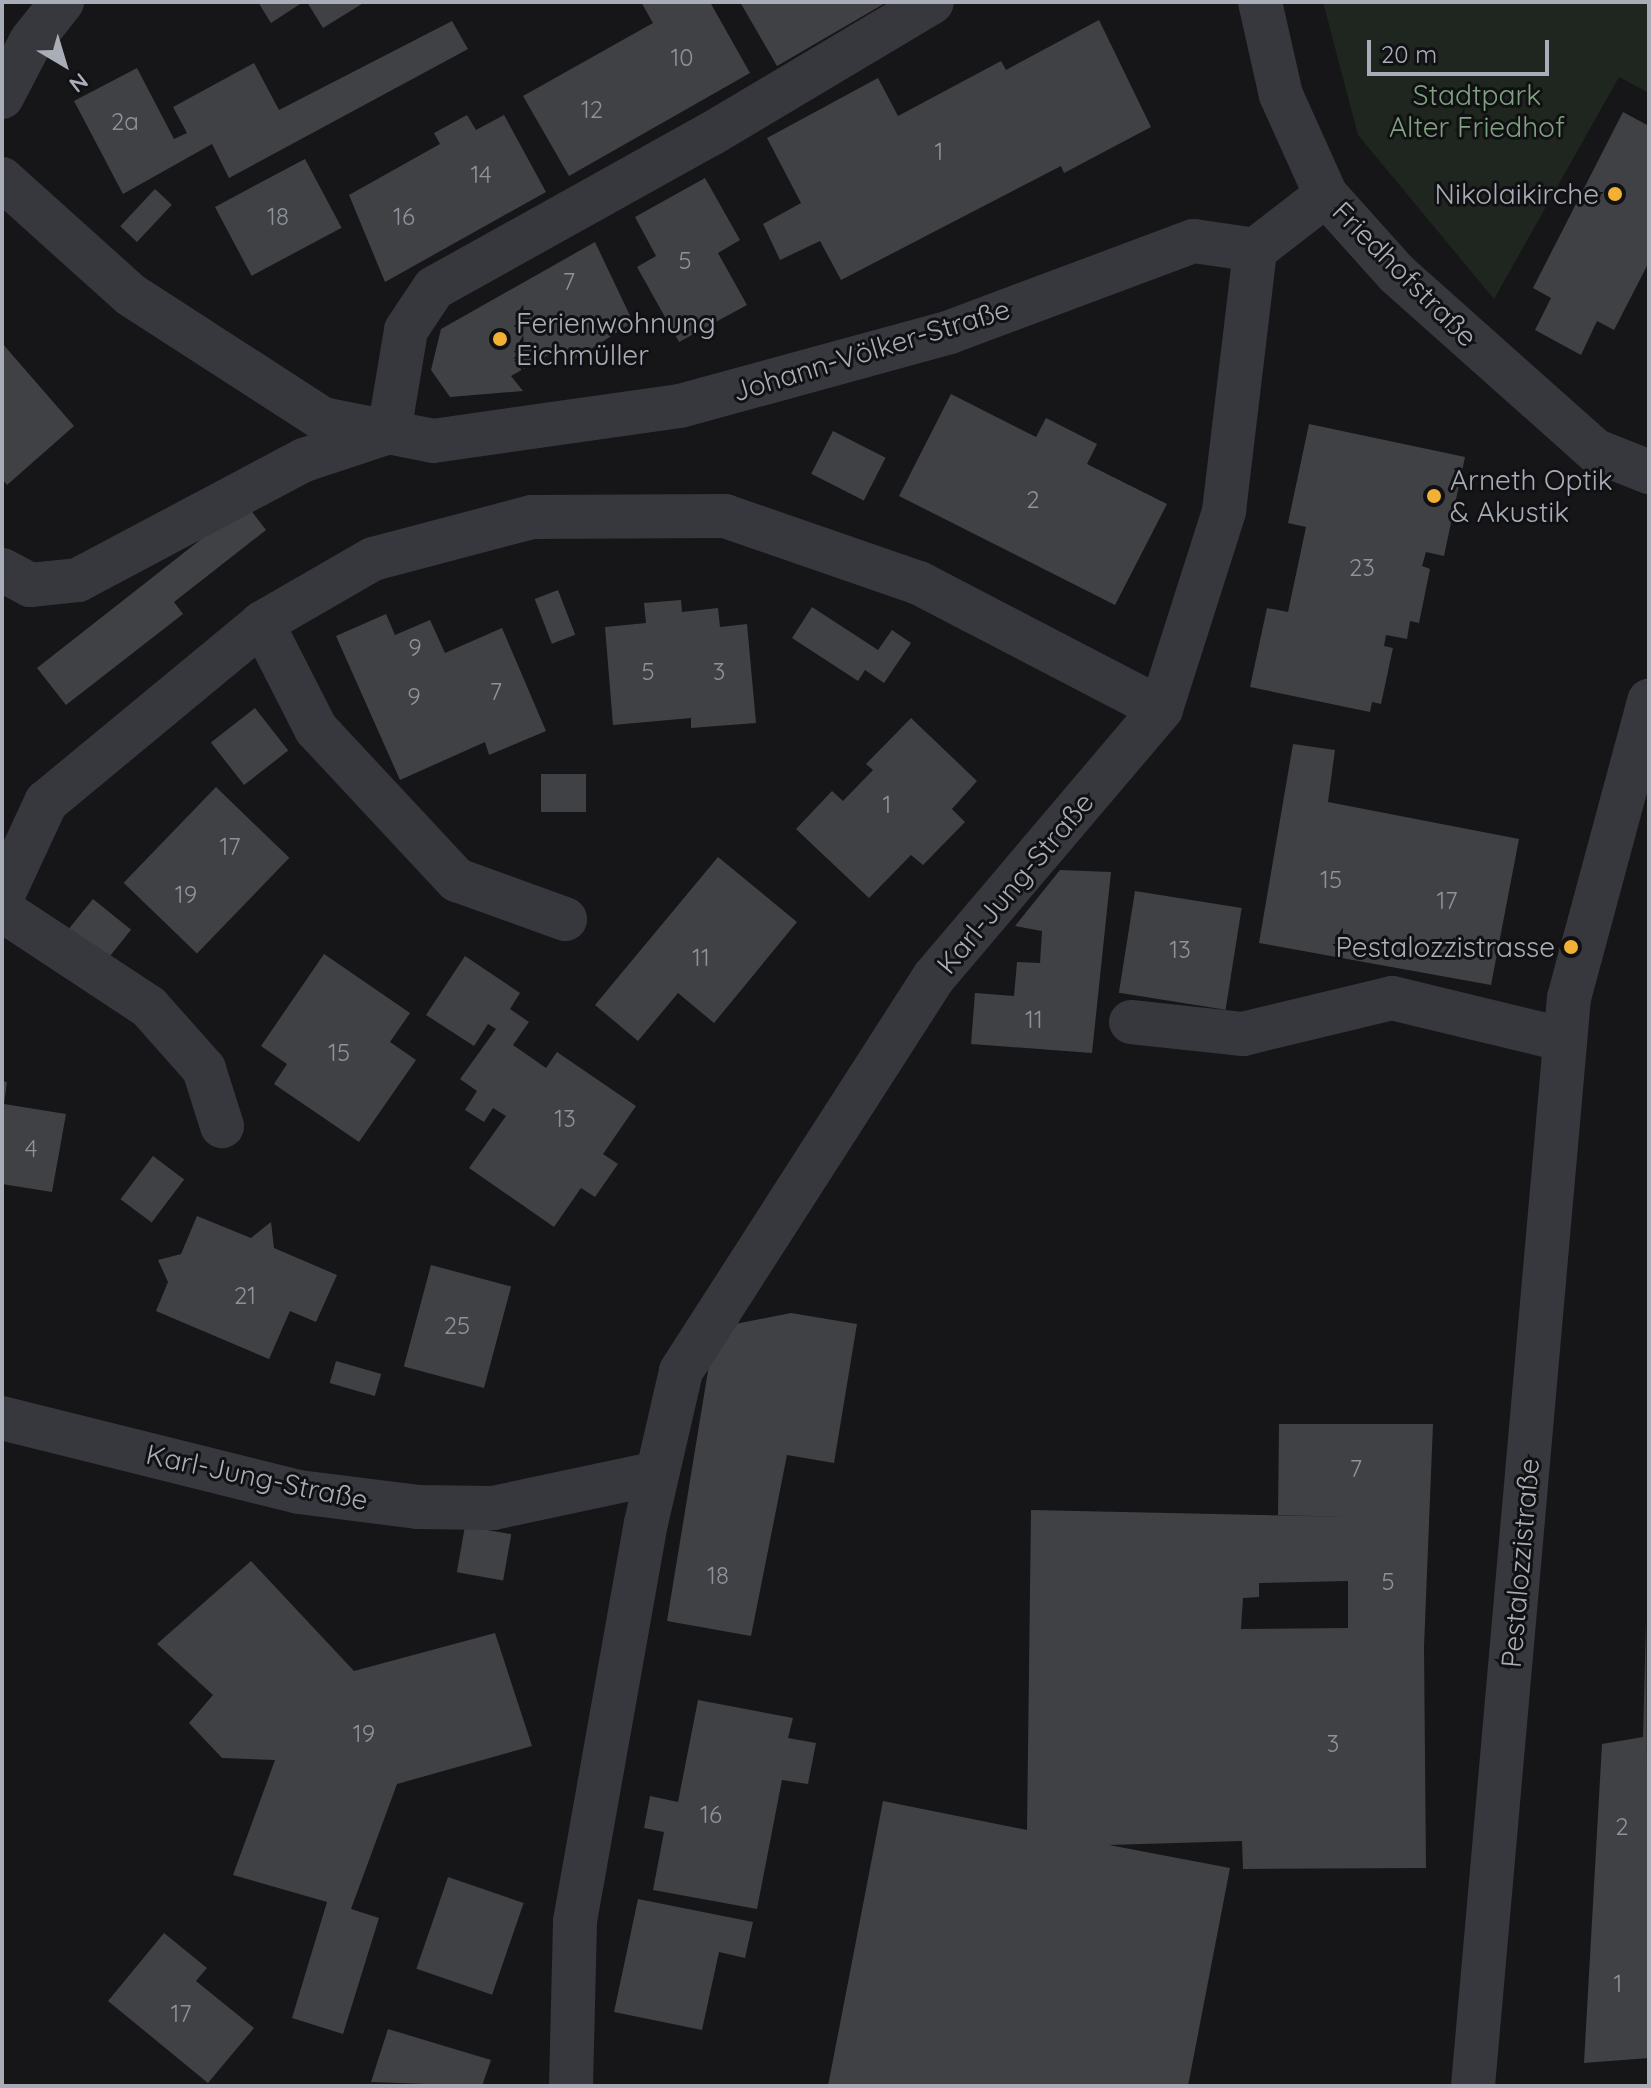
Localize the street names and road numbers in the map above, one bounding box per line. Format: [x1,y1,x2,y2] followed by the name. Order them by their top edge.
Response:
[1326,195,1484,353] street label: Friedhofstraße
[728,292,1014,408] street label: Johann-Völker-Straße
[930,786,1100,980] street label: Karl-Jung-Straße
[143,1437,371,1517] street label: Karl-Jung-Straße
[1494,1457,1546,1669] street label: Pestalozzistraße

